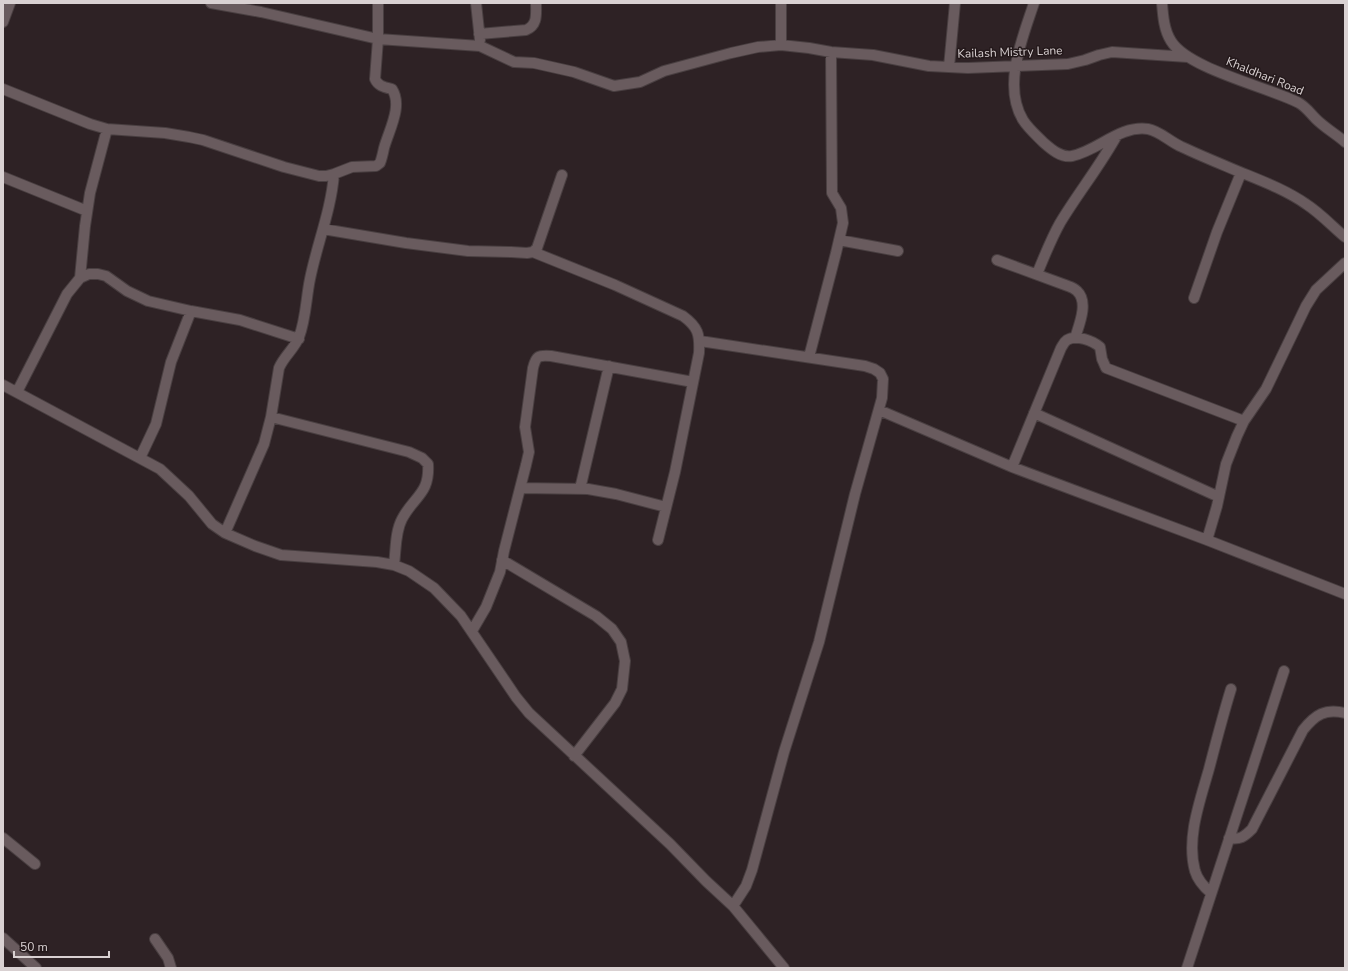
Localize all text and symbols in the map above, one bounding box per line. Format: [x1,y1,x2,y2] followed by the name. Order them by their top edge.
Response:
[957,42,1063,62] street label: Kailash Mistry Lane
[1224,53,1306,99] street label: Khaldhari Road
[14,933,109,959] scale bar
[20,939,48,955] text: 50 m

